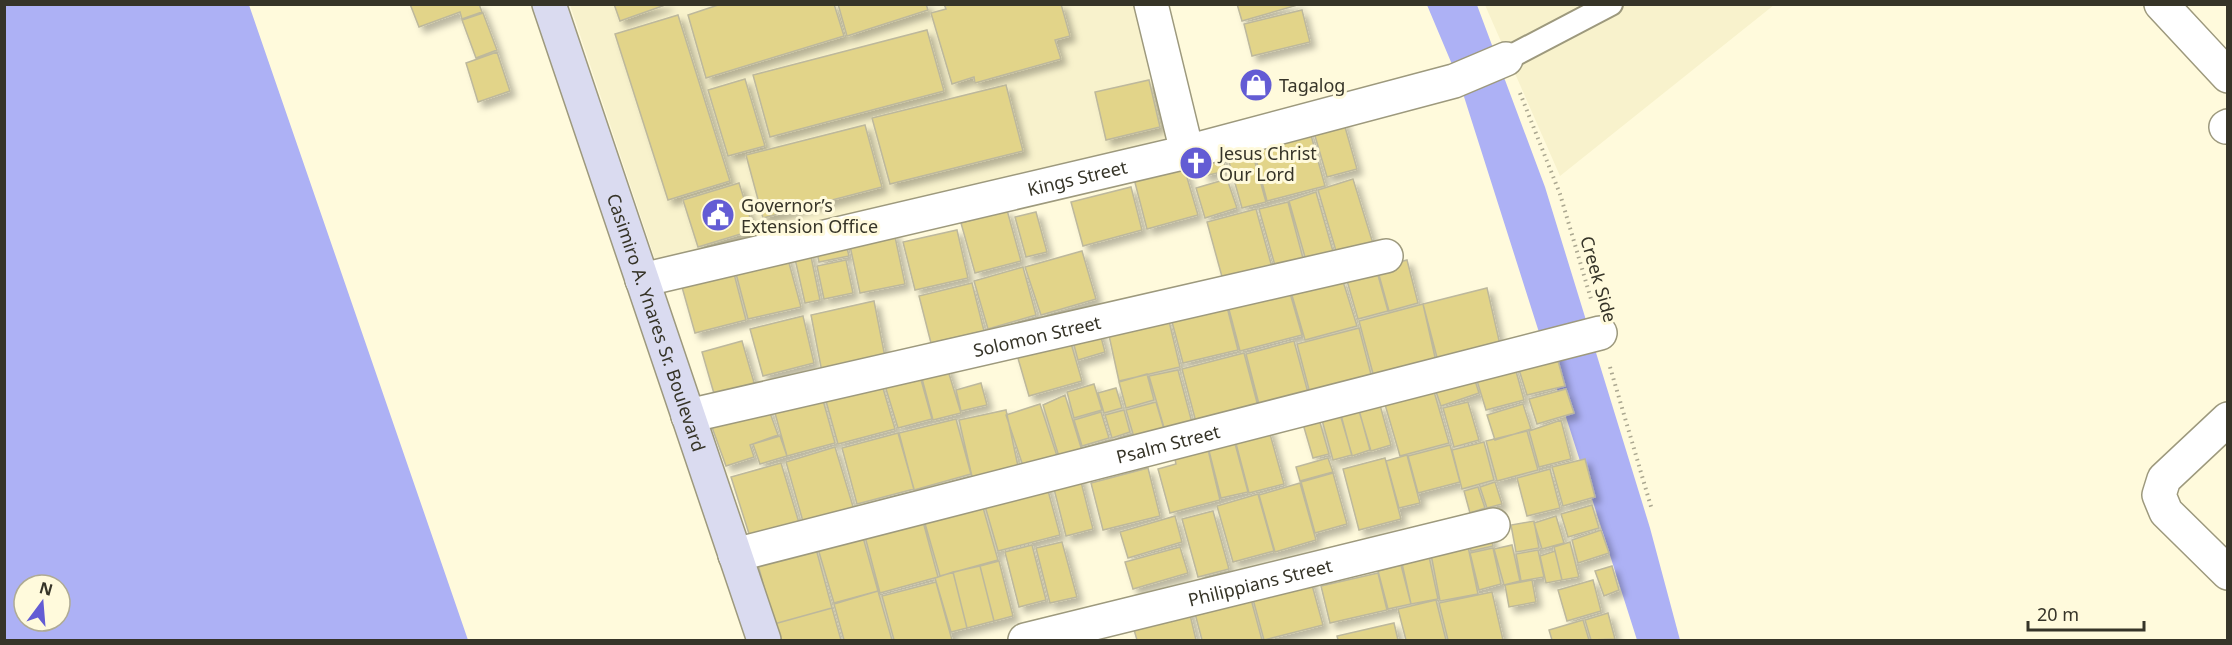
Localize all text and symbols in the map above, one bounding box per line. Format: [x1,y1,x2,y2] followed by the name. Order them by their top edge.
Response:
[1238,67,1274,103] shop icon: Tagalog
[1279,73,1345,97] place label: Tagalog
[1217,141,1317,186] place label: Jesus Christ Our Lord
[1178,145,1214,181] church icon: Jesus Christ Our Lord
[1025,154,1130,201] street label: Kings Street
[602,190,711,454] street label: Casimiro A. Ynares Sr. Boulevard
[741,193,878,238] place label: Governor’s Extension Office
[700,197,736,233] public building icon: Governor’s Extension Office
[1575,233,1623,325] street label: Creek Side
[971,310,1104,362] street label: Solomon Street
[1114,419,1223,469] street label: Psalm Street
[1185,553,1335,612] street label: Philippians Street
[12,573,72,633] north arrow
[37,576,55,601] text: N
[2028,594,2144,632] scale bar
[2037,602,2079,626] text: 20 m

